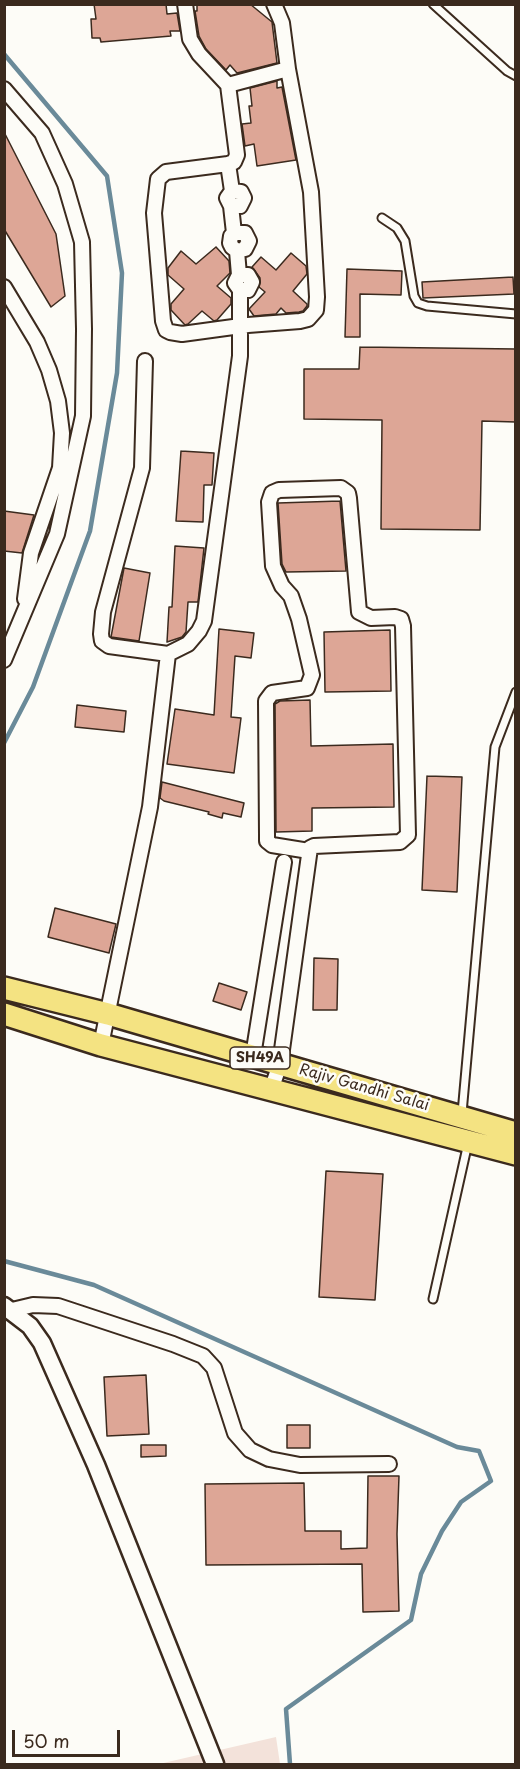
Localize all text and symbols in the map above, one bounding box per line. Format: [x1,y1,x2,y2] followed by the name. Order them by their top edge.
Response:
[230,1047,290,1069] road number: SH49A
[297,1061,431,1115] street label: Rajiv Gandhi Salai
[15,1718,123,1756] scale bar
[23,1727,70,1754] text: 50 m

